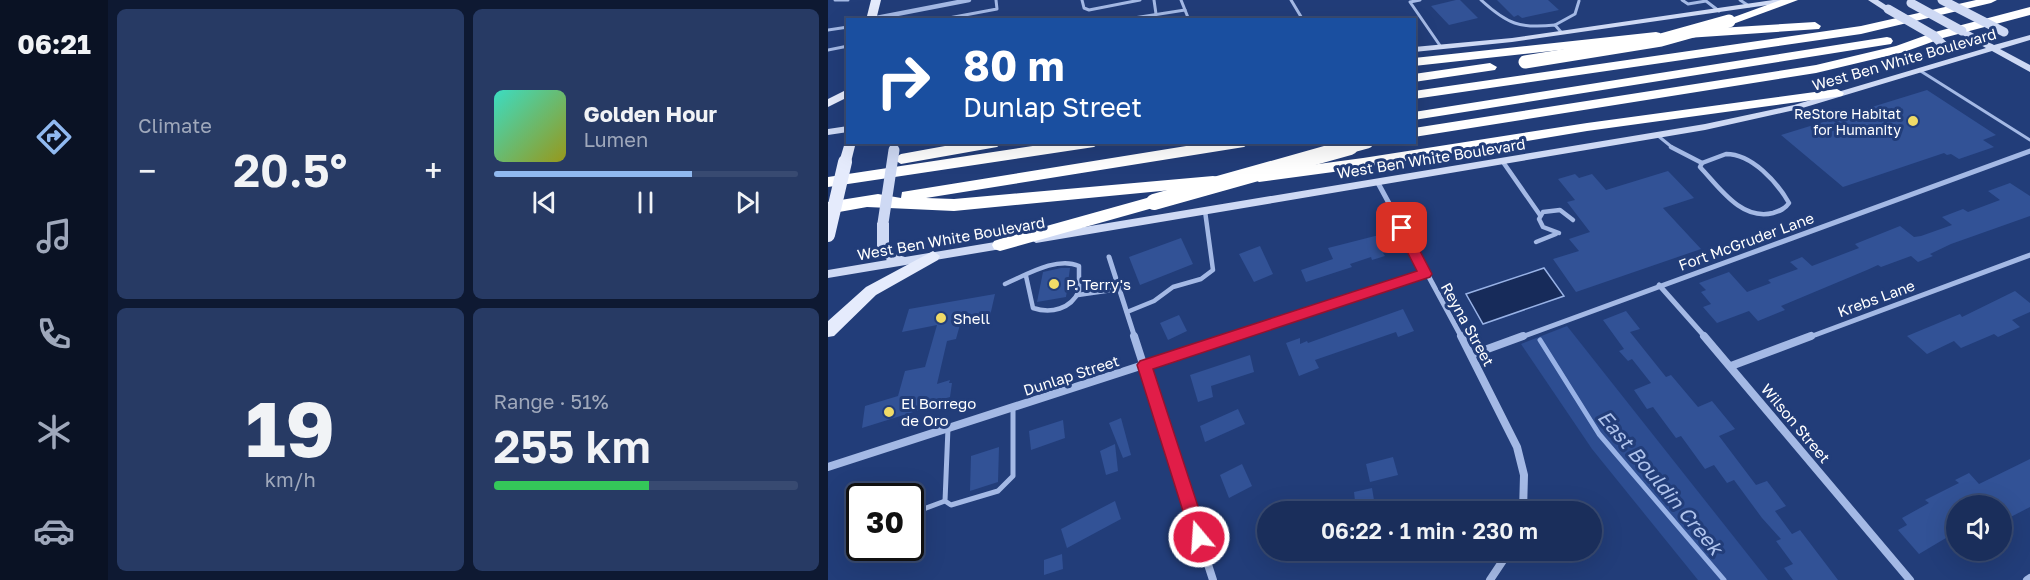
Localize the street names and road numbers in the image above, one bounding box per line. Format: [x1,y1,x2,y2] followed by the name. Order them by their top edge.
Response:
[1810,24,1998,94] street label: West Ben White Boulevard
[1335,134,1527,182] street label: West Ben White Boulevard
[1676,208,1816,274] street label: Fort McGruder Lane
[856,213,1046,263] street label: West Ben White Boulevard
[1835,276,1917,320] street label: Krebs Lane
[1438,279,1498,369] street label: Reyna Street
[1021,351,1121,399] street label: Dunlap Street
[1758,380,1834,466] street label: Wilson Street

